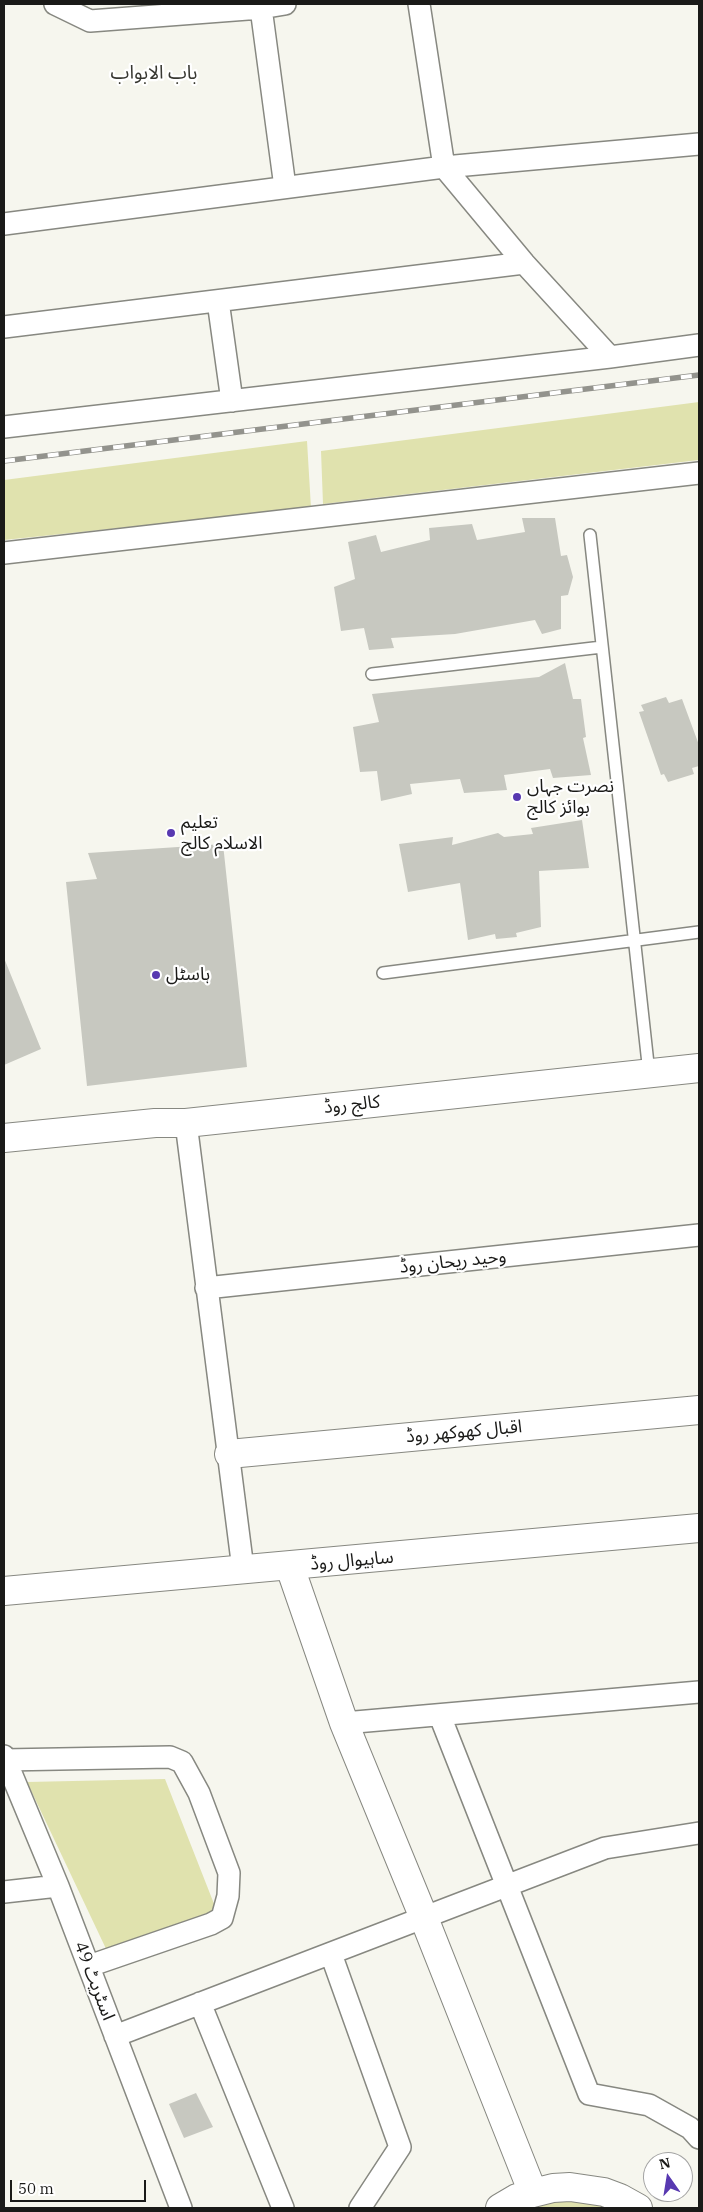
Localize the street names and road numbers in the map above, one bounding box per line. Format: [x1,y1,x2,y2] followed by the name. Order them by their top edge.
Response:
[323,1091,381,1119] street label: کالج روڈ
[399,1246,507,1278] street label: وحید ریحان روڈ
[405,1416,523,1448] street label: اقبال کھوکھر روڈ
[309,1547,395,1575] street label: ساہیوال روڈ
[69,1939,119,2023] street label: اسٹریٹ 49

